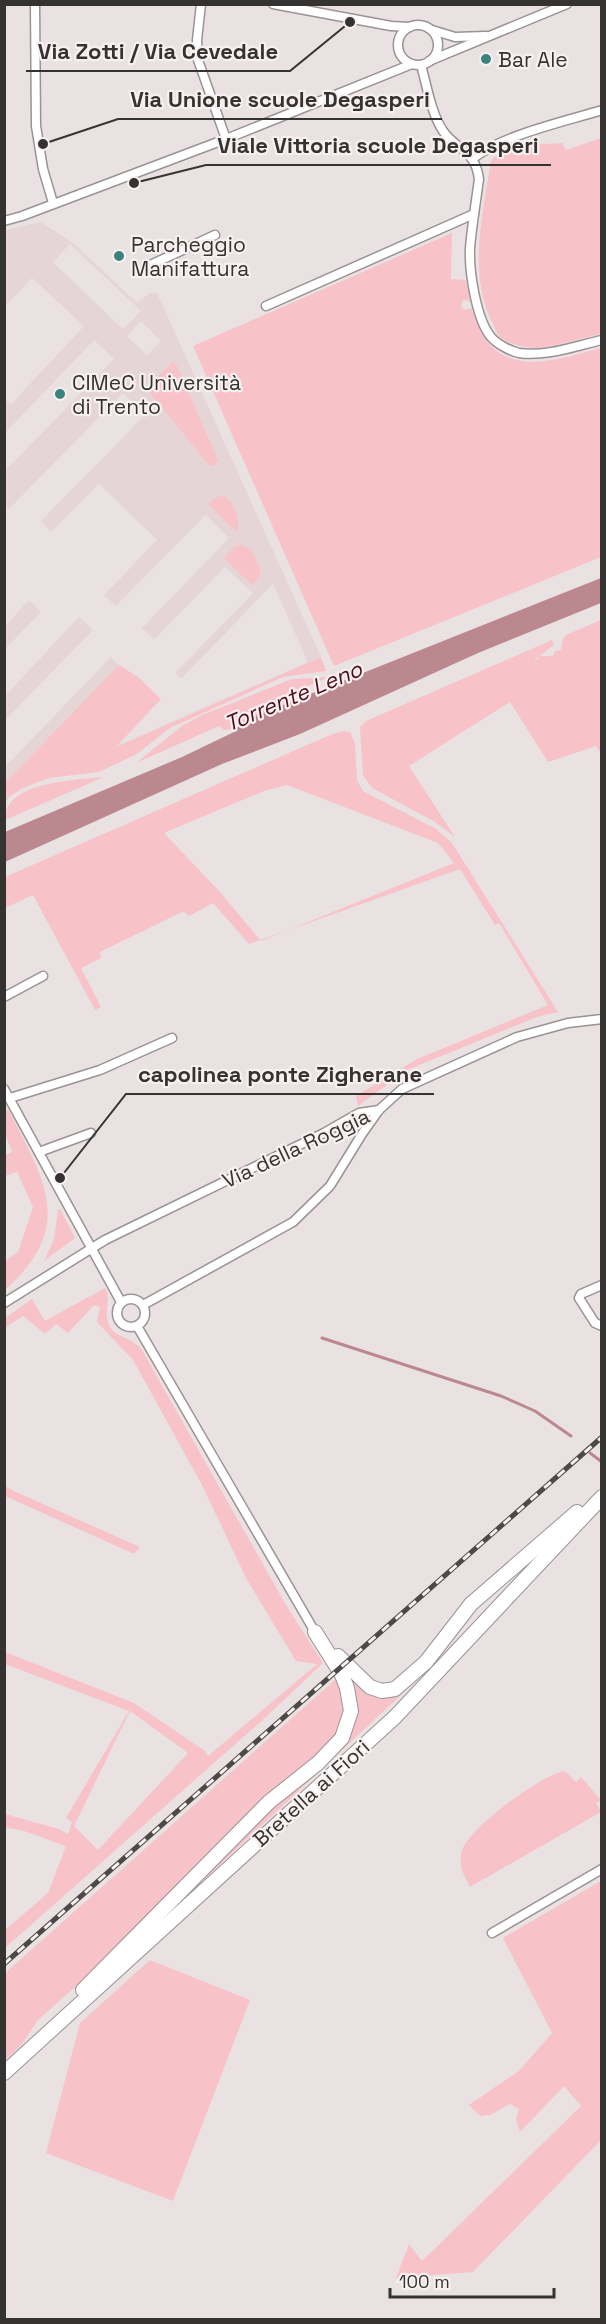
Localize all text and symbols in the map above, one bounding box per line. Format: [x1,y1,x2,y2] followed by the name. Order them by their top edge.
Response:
[26,31,290,71] callout: Via Zotti / Via Cevedale
[38,37,278,65] text: Via Zotti / Via Cevedale
[498,46,568,73] place label: Bar Ale
[479,52,493,66] marker: Bar Ale
[118,79,442,119] callout: Via Unione scuole Degasperi
[130,85,430,113] text: Via Unione scuole Degasperi
[206,125,551,165] callout: Viale Vittoria scuole Degasperi
[217,131,539,159] text: Viale Vittoria scuole Degasperi
[131,231,249,282] place label: Parcheggio Manifattura
[112,249,126,263] marker: Parcheggio Manifattura
[72,369,241,420] place label: CIMeC Università di Trento
[53,387,67,401] marker: CIMeC Università di Trento
[220,654,367,738] water label: Torrente Leno
[126,1054,434,1094] callout: capolinea ponte Zigherane
[138,1060,422,1088] text: capolinea ponte Zigherane
[218,1102,374,1194] street label: Via della Roggia
[247,1733,375,1853] street label: Bretella ai Fiori
[390,2261,554,2299] scale bar
[399,2270,450,2293] text: 100 m

